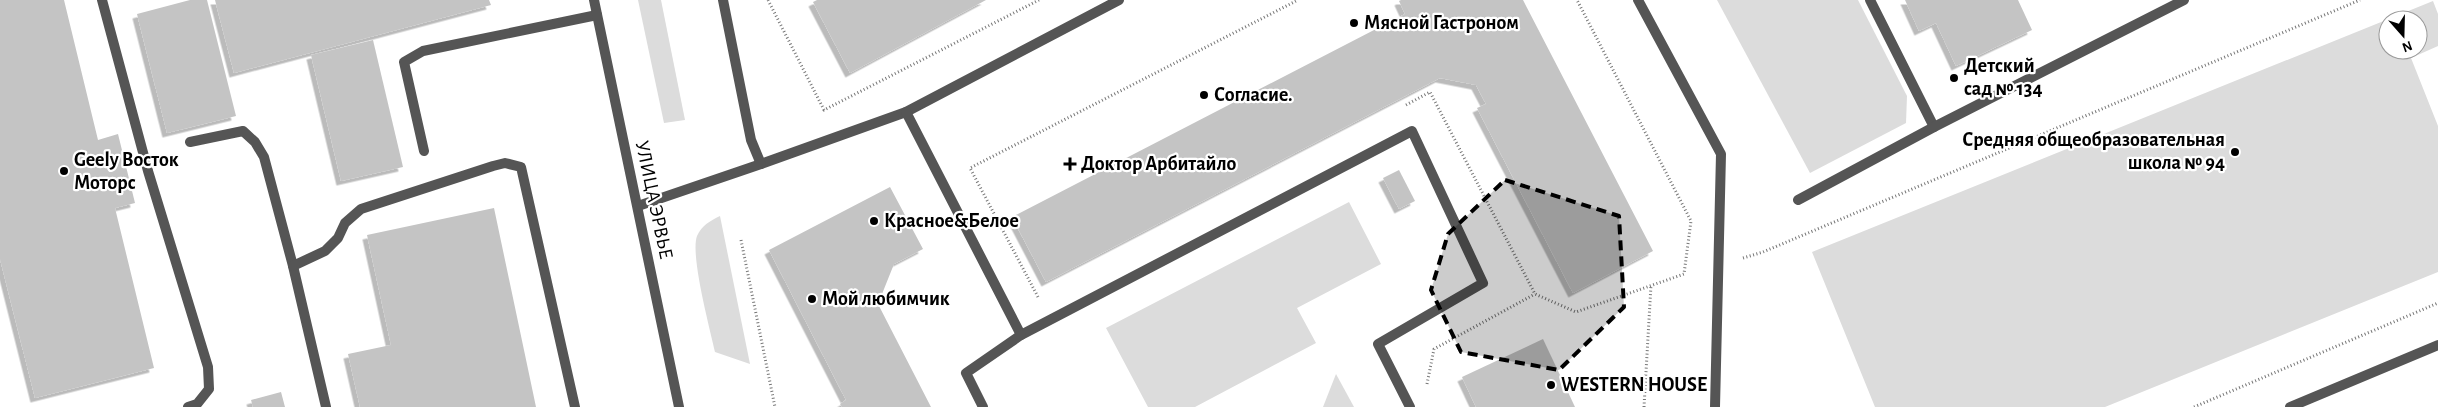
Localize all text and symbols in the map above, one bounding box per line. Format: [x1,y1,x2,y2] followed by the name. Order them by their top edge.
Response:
[2378,10,2428,60] north arrow
[1364,13,1519,33] place label: Мясной Гастроном
[1348,17,1360,29] marker: Мясной Гастроном
[2400,38,2414,55] text: N
[1964,56,2042,99] place label: Детский сад № 134
[1948,72,1960,84] marker: Детский сад № 134
[1214,85,1293,105] place label: Согласие.
[1198,89,1210,101] marker: Согласие.
[1962,130,2225,173] place label: Средняя общеобразовательная школа № 94
[632,139,676,261] street label: УЛИЦА ЭРВЬЕ
[2229,146,2241,158] marker: Средняя общеобразовательная школа № 94
[74,150,179,193] place label: Geely Восток Моторс
[1081,154,1237,174] place label: Доктор Арбитайло
[1063,157,1077,171] marker: Доктор Арбитайло
[58,165,70,177] marker: Geely Восток Моторс
[884,211,1019,231] place label: Красное&Белое
[868,215,880,227] marker: Красное&Белое
[822,289,950,309] place label: Мой любимчик
[806,293,818,305] marker: Мой любимчик
[1561,375,1707,395] place label: WESTERN HOUSE
[1545,379,1557,391] marker: WESTERN HOUSE

